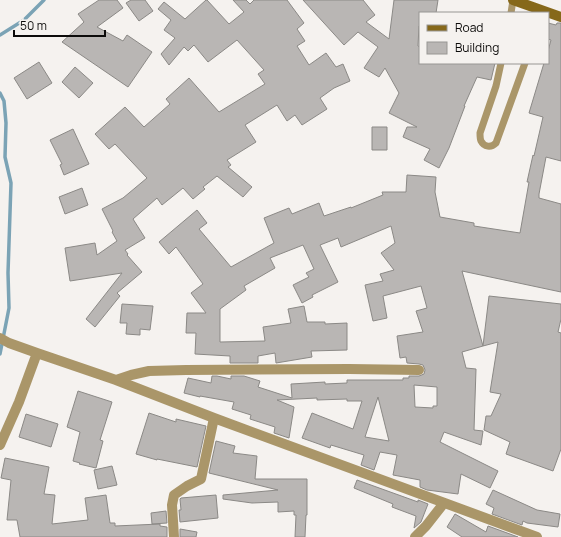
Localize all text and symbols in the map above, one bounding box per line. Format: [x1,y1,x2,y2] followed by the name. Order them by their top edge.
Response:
[14,12,105,38] scale bar
[419,12,549,64] legend
[20,17,47,34] text: 50 m
[455,19,483,36] text: Road
[455,39,499,56] text: Building

